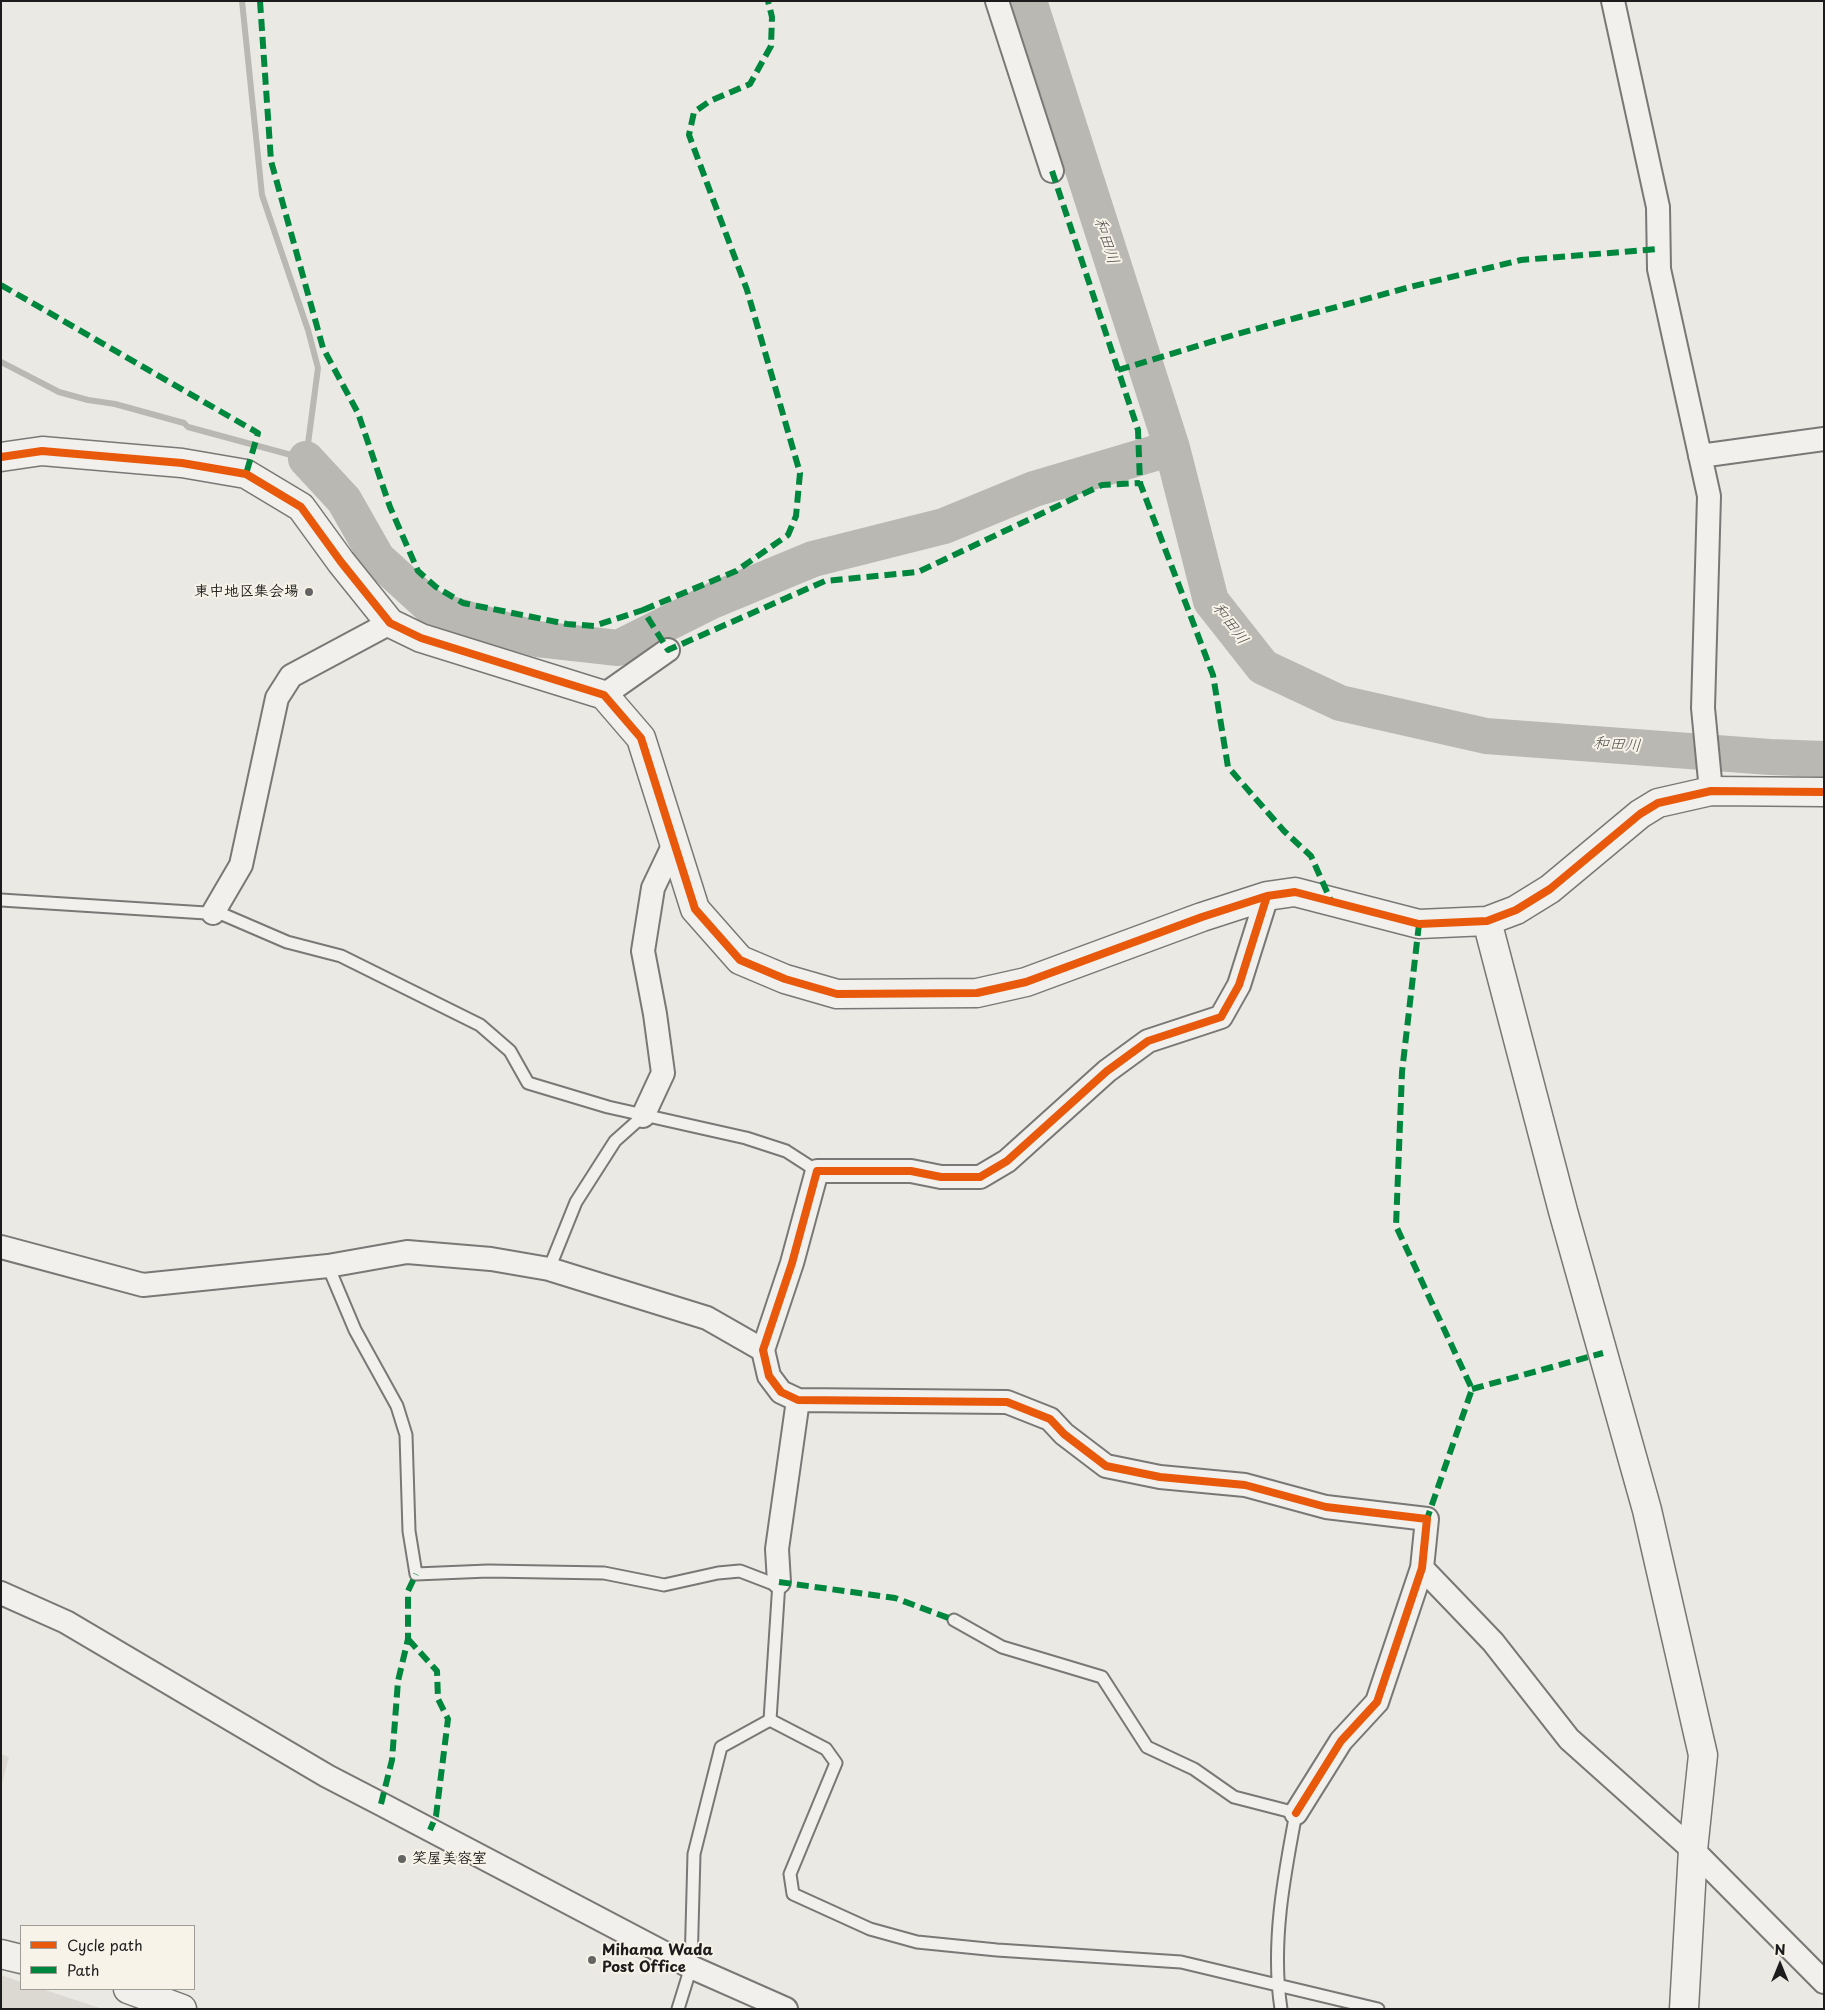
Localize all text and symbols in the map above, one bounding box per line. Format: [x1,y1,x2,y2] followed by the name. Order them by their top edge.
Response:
[1089,215,1123,267] water label: 和田川
[194,583,299,601] place label: 東中地区集会場
[303,586,315,598] marker: 東中地区集会場
[1208,599,1252,649] water label: 和田川
[1592,734,1642,756] water label: 和田川
[412,1850,487,1868] place label: 笑屋美容室
[396,1853,408,1865] marker: 笑屋美容室
[20,1925,195,1990] legend
[67,1933,143,1956] text: Cycle path
[1774,1939,1786,1960] text: N
[1755,1940,1805,1990] north arrow
[602,1942,713,1977] place label: Mihama Wada Post Office
[586,1954,598,1966] marker: Mihama Wada Post Office
[67,1958,99,1981] text: Path

